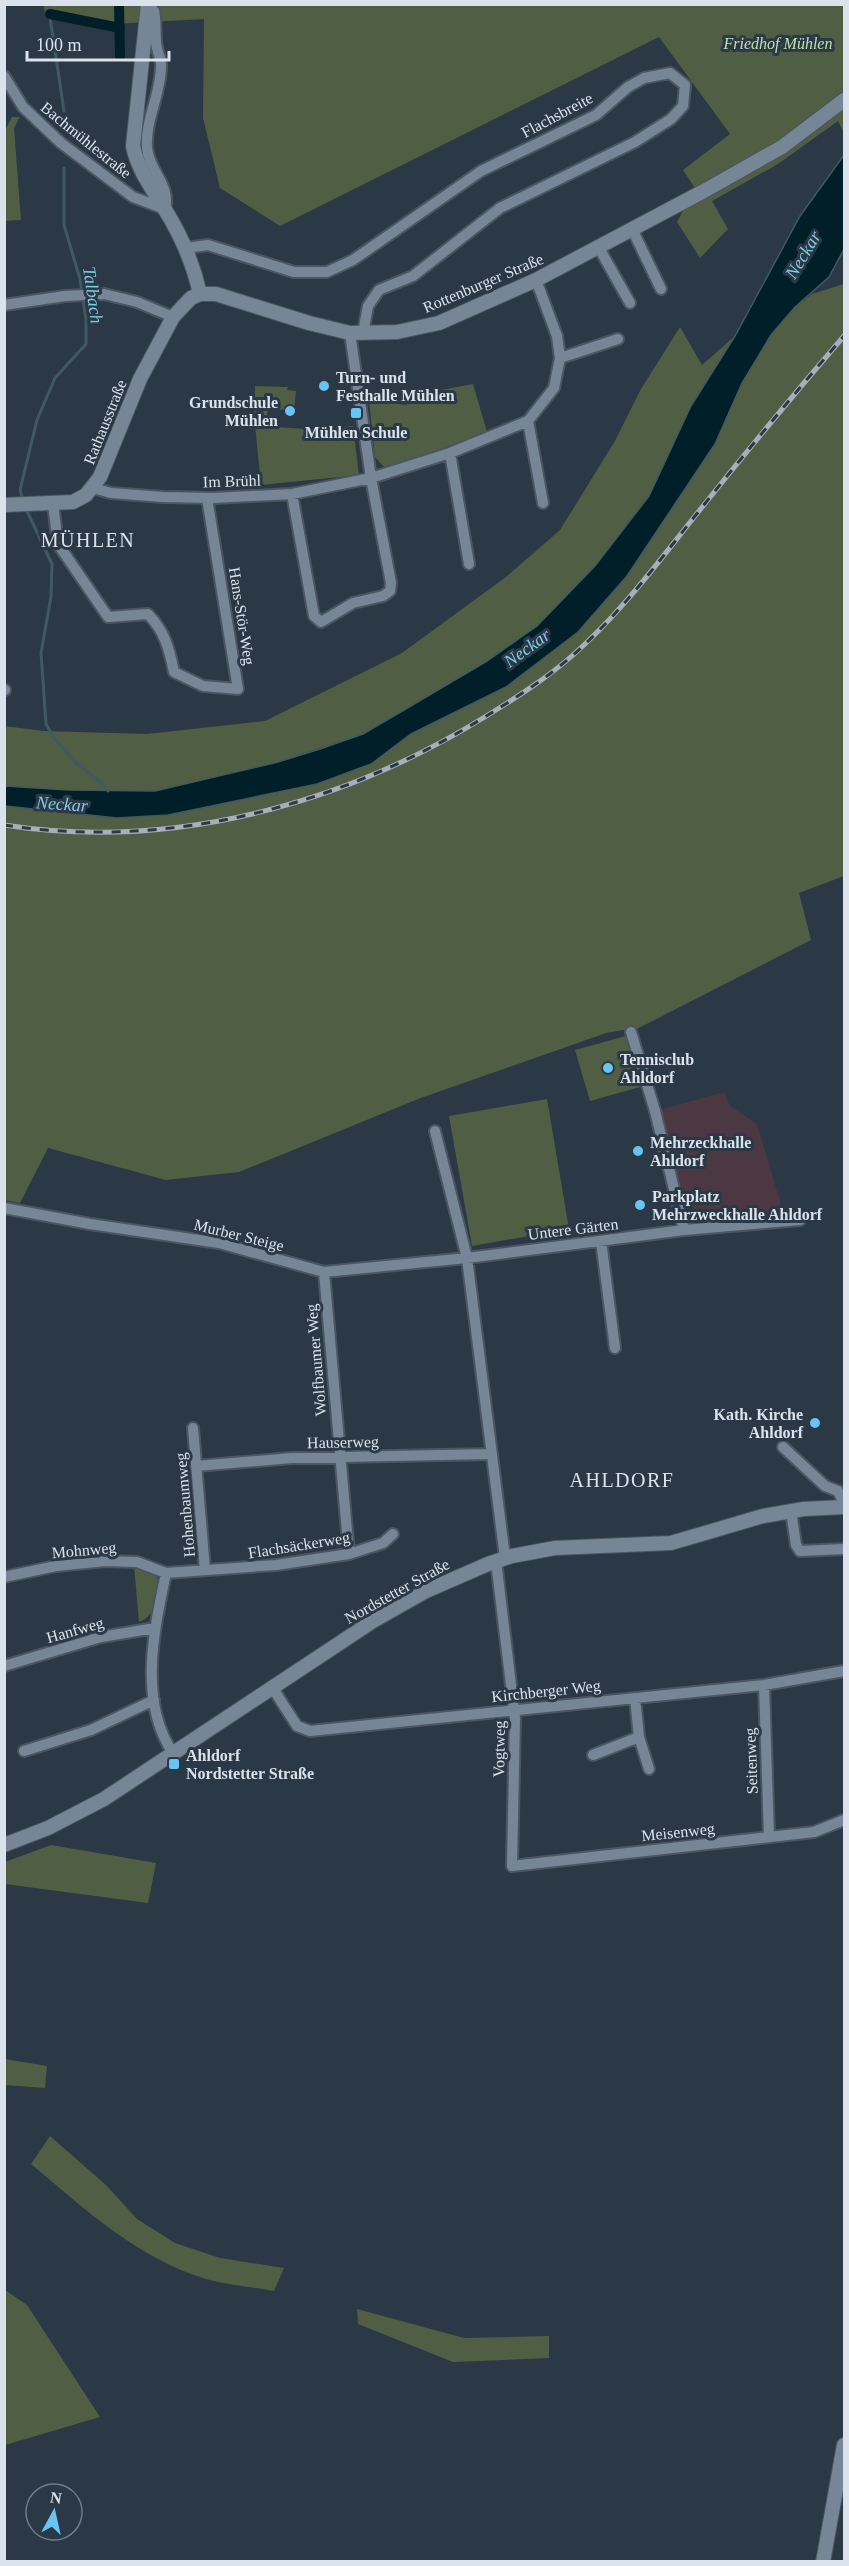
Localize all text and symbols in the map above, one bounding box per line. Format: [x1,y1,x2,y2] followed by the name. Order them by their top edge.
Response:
[27,24,170,62] scale bar
[36,35,82,55] text: 100 m
[723,35,832,53] park label: Friedhof Mühlen
[518,89,596,141] street label: Flachsbreite
[37,98,135,182] street label: Bachmühlestraße
[781,227,825,283] water label: Neckar
[420,250,546,317] street label: Rottenburger Straße
[79,265,107,325] water label: Talbach
[336,369,455,404] place label: Turn- und Festhalle Mühlen
[80,377,130,467] street label: Rathausstraße
[317,379,331,393] marker: Turn- und Festhalle Mühlen
[189,394,278,429] place label: Grundschule Mühlen
[283,404,297,418] marker: Grundschule Mühlen
[349,406,363,420] marker: Mühlen Schule
[305,424,407,441] place label: Mühlen Schule
[203,471,262,491] street label: Im Brühl
[41,529,135,551] district label: MÜHLEN
[225,566,258,666] street label: Hans-Stör-Weg
[499,624,555,672] water label: Neckar
[34,792,90,816] water label: Neckar
[620,1051,694,1086] place label: Tennisclub Ahldorf
[601,1061,615,1075] marker: Tennisclub Ahldorf
[650,1134,751,1169] place label: Mehrzeckhalle Ahldorf
[631,1144,645,1158] marker: Mehrzeckhalle Ahldorf
[652,1188,823,1223] place label: Parkplatz Mehrzweckhalle Ahldorf
[633,1198,647,1212] marker: Parkplatz Mehrzweckhalle Ahldorf
[527,1215,619,1243] street label: Untere Gärten
[192,1216,286,1255] street label: Murber Steige
[303,1303,330,1417] street label: Wolfbaumer Weg
[714,1406,804,1441] place label: Kath. Kirche Ahldorf
[808,1416,822,1430] marker: Kath. Kirche Ahldorf
[307,1433,379,1452] street label: Hauserweg
[172,1452,199,1558] street label: Hohenbaumweg
[570,1469,674,1491] district label: AHLDORF
[247,1529,351,1562] street label: Flachsäckerweg
[51,1539,117,1562] street label: Mohnweg
[342,1555,452,1627] street label: Nordstetter Straße
[44,1614,106,1647] street label: Hanfweg
[491,1677,602,1706] street label: Kirchberger Weg
[490,1721,509,1777] street label: Vogtweg
[741,1727,762,1795] street label: Seitenweg
[186,1747,314,1782] place label: Ahldorf Nordstetter Straße
[167,1757,181,1771] marker: Ahldorf Nordstetter Straße
[640,1820,716,1845] street label: Meisenweg
[24,2482,84,2542] north arrow
[49,2488,63,2507] text: N

